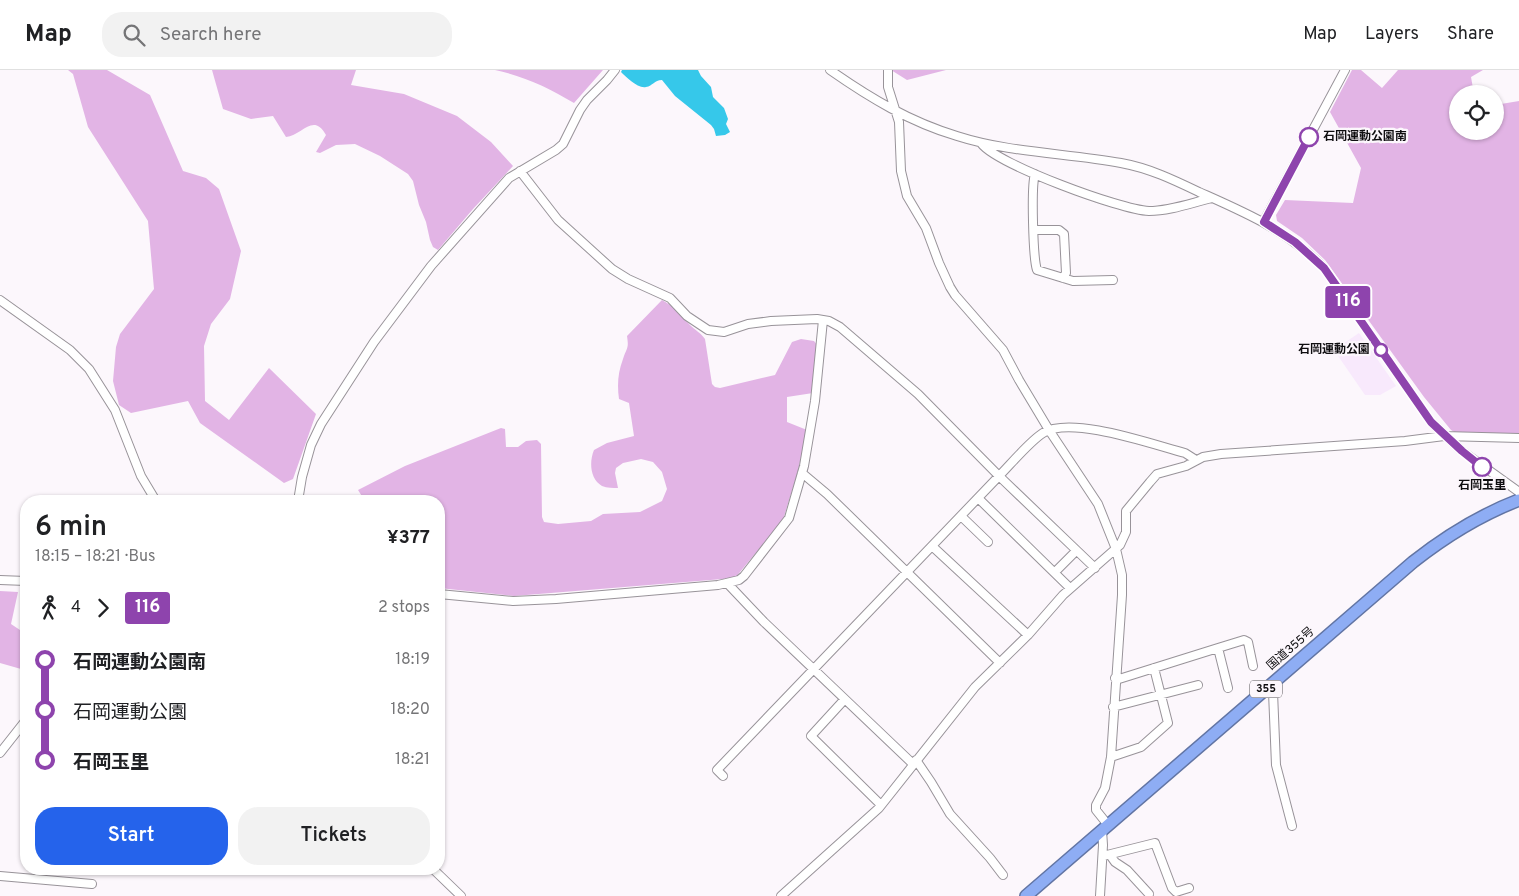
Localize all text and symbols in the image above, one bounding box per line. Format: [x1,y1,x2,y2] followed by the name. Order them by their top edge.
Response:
[102,12,452,57] search box
[25,20,72,50] text: Map
[120,21,148,49] icon: search
[160,23,261,47] text: Search here
[1303,23,1337,46] text: Map
[1365,23,1419,46] text: Layers
[1447,23,1494,46] text: Share
[1449,85,1504,140] map controls
[1449,85,1504,140] button: locate
[1299,127,1319,147] marker: 石岡運動公園南
[1323,129,1407,145] place label: 石岡運動公園南
[1319,286,1377,318] line badge: 116
[1335,290,1361,313] text: 116
[1298,342,1370,358] place label: 石岡運動公園
[1374,343,1388,357] marker: 石岡運動公園
[1472,457,1492,477] marker: 石岡玉里
[1458,478,1506,494] place label: 石岡玉里
[35,510,107,546] text: 6 min
[387,526,430,550] text: ¥377
[35,547,156,567] text: 18:15 – 18:21 · Bus
[35,594,63,622] icon: walk
[89,594,117,622] icon: forward
[135,596,160,619] text: 116
[71,598,81,618] text: 4
[378,598,430,618] text: 2 stops
[1264,624,1318,674] street label: 国道355号
[395,650,430,670] text: 18:19
[73,651,206,675] text: 石岡運動公園南
[1250,680,1282,698] road number: 355
[391,700,430,720] text: 18:20
[73,701,187,725] text: 石岡運動公園
[395,750,430,770] text: 18:21
[73,751,149,775] text: 石岡玉里
[35,807,228,865] button: Start
[238,807,430,865] button: Tickets

